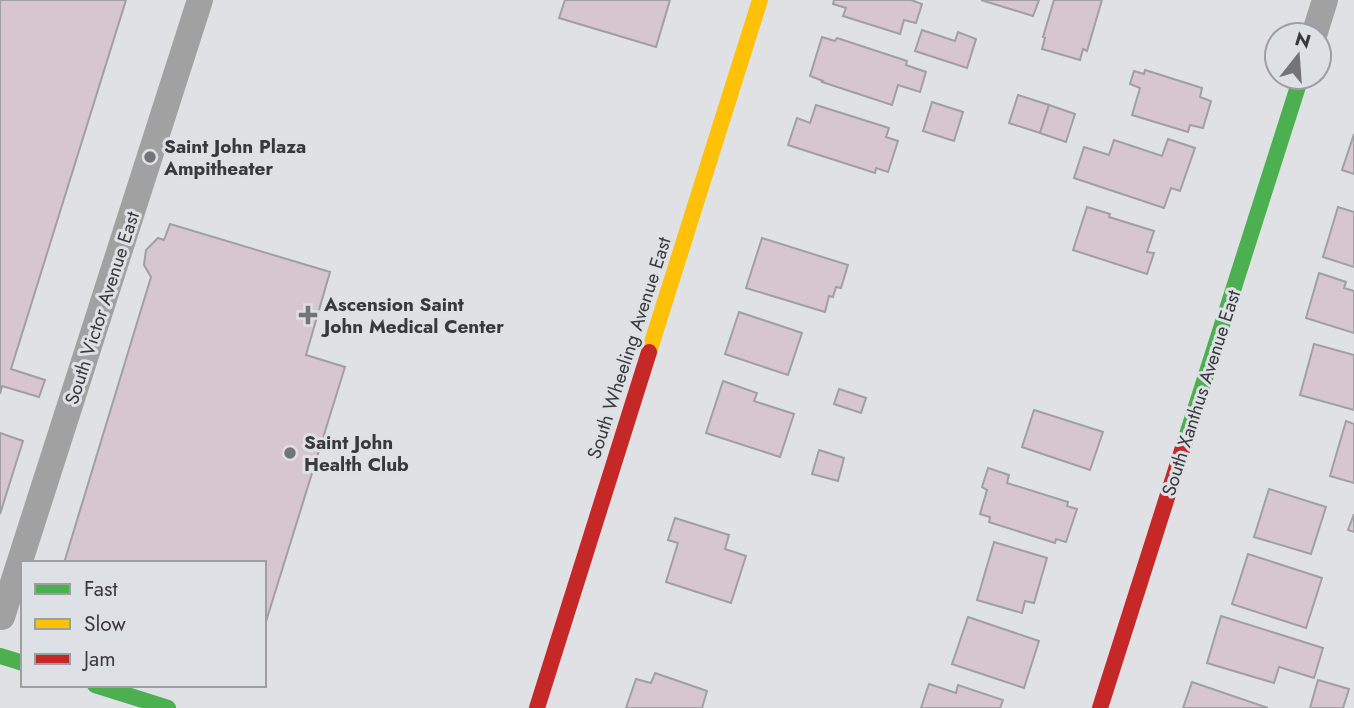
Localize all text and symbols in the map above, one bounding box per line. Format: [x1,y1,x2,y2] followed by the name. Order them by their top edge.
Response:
[1263,21,1333,91] north arrow
[1292,25,1314,55] text: N
[163,133,306,182] place label: Saint John Plaza Ampitheater
[142,149,158,165] marker: Saint John Plaza Ampitheater
[58,208,146,408] street label: South Victor Avenue East
[580,233,678,462] street label: South Wheeling Avenue East
[1155,286,1247,500] street label: South Xanthus Avenue East
[320,291,504,340] place label: Ascension Saint John Medical Center
[298,305,318,325] marker: Ascension Saint John Medical Center
[304,429,409,478] place label: Saint John Health Club
[282,445,298,461] marker: Saint John Health Club
[21,561,266,687] legend
[84,574,117,604] text: Fast
[84,609,126,639] text: Slow
[81,644,116,674] text: Jam

